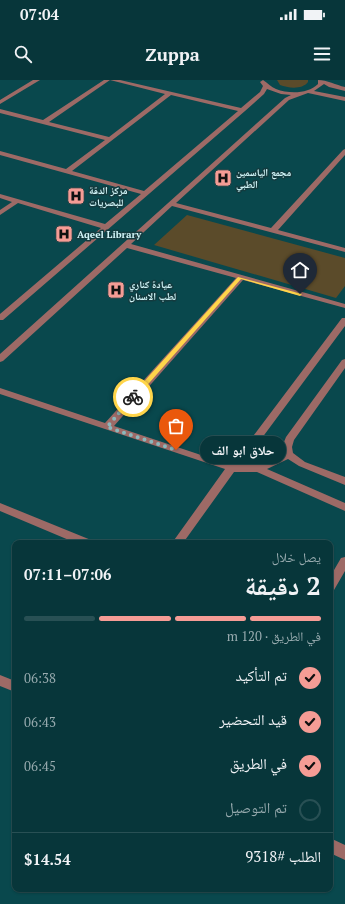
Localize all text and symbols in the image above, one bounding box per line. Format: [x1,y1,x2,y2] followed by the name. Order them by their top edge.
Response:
[20,4,59,24] text: 07:04
[145,42,200,66] text: Zuppa
[12,43,34,65] icon: search
[311,43,333,65] icon: menu
[236,166,291,192] place label: مجمع الياسمين الطبي
[213,168,233,188] hospital icon: مجمع الياسمين الطبي
[89,184,128,209] place label: مركز الدقة للبصريات
[66,186,86,206] hospital icon: مركز الدقة للبصريات
[54,224,74,244] hospital icon: Aqeel Library
[77,228,142,241] place label: Aqeel Library
[283,253,317,294] pin
[289,259,311,281] icon: home
[129,278,176,303] place label: عيادة كناري لطب الاسنان
[106,280,126,300] hospital icon: عيادة كناري لطب الاسنان
[113,377,153,417] courier
[122,386,144,408] icon: bike
[159,409,193,450] pin
[165,415,187,437] icon: bag
[200,436,286,464] callout: حلاق ابو الف
[211,441,275,459] text: حلاق ابو الف
[272,548,321,566] text: يصل خلال
[24,564,111,584] text: 07:06–07:11
[245,568,321,602] text: 2 دقيقة
[227,627,321,645] text: في الطريق · 120 m
[236,665,287,685] text: تم التأكيد
[299,667,321,689] icon: check
[24,669,56,687] text: 06:38
[219,709,287,729] text: قيد التحضير
[299,711,321,733] icon: check
[24,713,56,731] text: 06:43
[230,753,287,773] text: في الطريق
[299,755,321,777] icon: check
[24,757,56,775] text: 06:45
[225,797,287,817] text: تم التوصيل
[245,846,321,866] text: الطلب #9318
[24,849,71,869] text: $14.54

